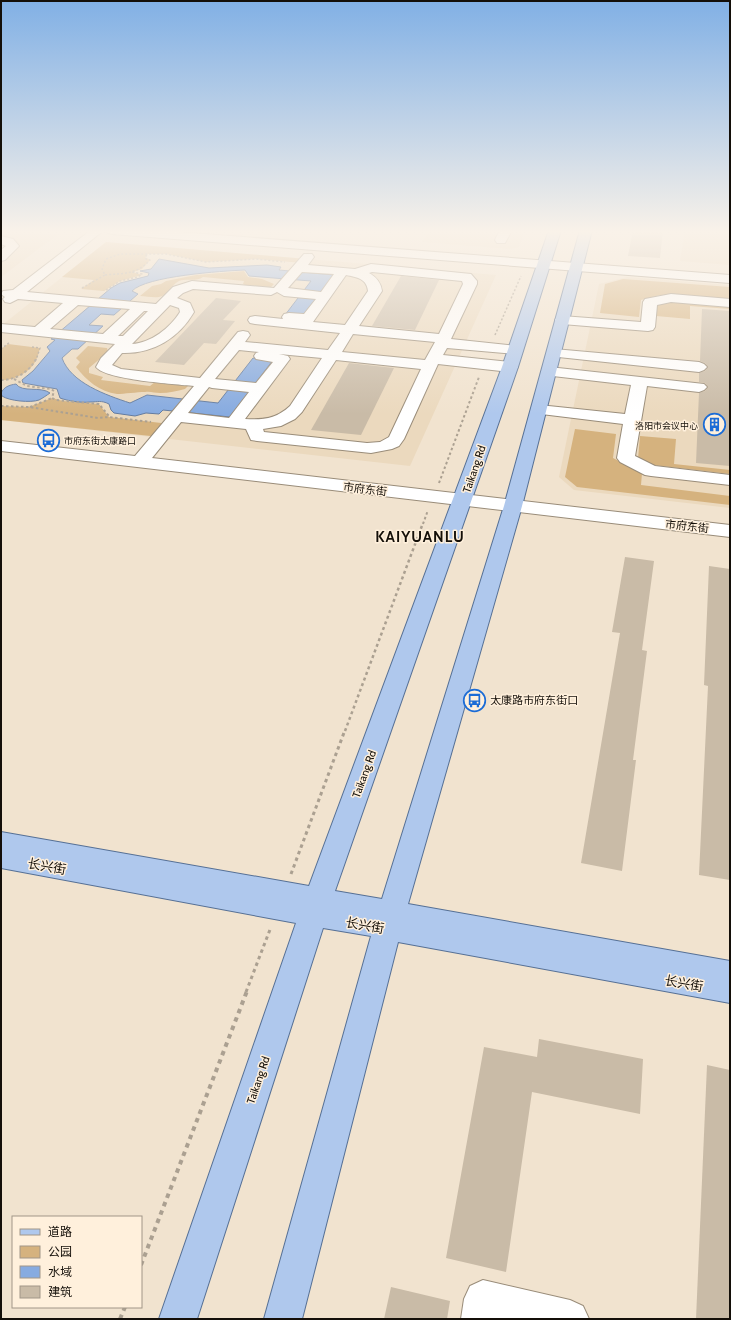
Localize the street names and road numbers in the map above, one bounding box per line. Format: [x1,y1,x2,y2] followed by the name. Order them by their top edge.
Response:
[459,443,489,495] street label: Taikang Rd
[342,479,388,499] street label: 市府东街
[664,517,710,535] street label: 市府东街
[349,748,379,800] street label: Taikang Rd
[26,855,68,877] street label: 长兴街
[344,914,386,936] street label: 长兴街
[663,972,705,994] street label: 长兴街
[243,1054,273,1106] street label: Taikang Rd

